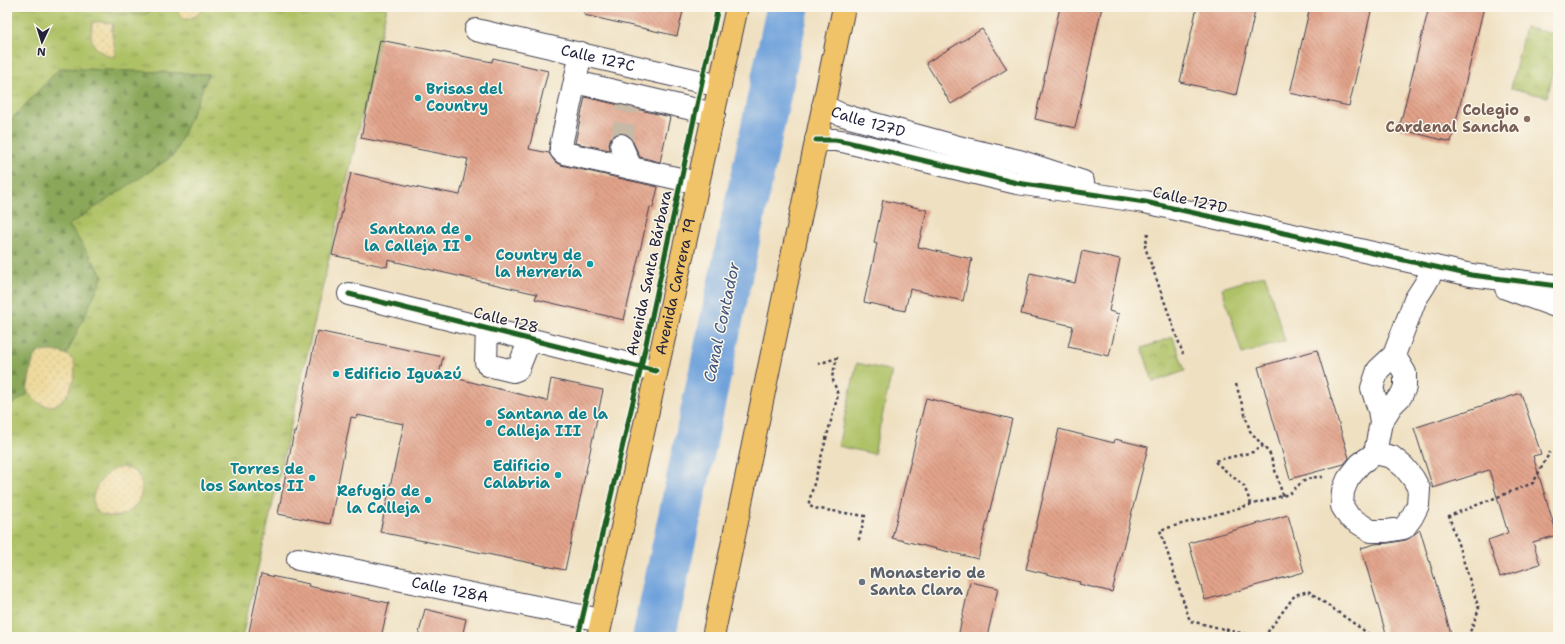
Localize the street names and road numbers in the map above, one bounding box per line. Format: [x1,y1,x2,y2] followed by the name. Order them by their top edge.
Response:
[559,40,637,76] street label: Calle 127C
[828,101,908,142] street label: Calle 127D
[1151,182,1229,218] street label: Calle 127D
[622,188,676,358] street label: Avenida Santa Bárbara
[651,216,700,357] street label: Avenida Carrera 19
[471,302,541,338] street label: Calle 128
[410,572,490,607] street label: Calle 128A

